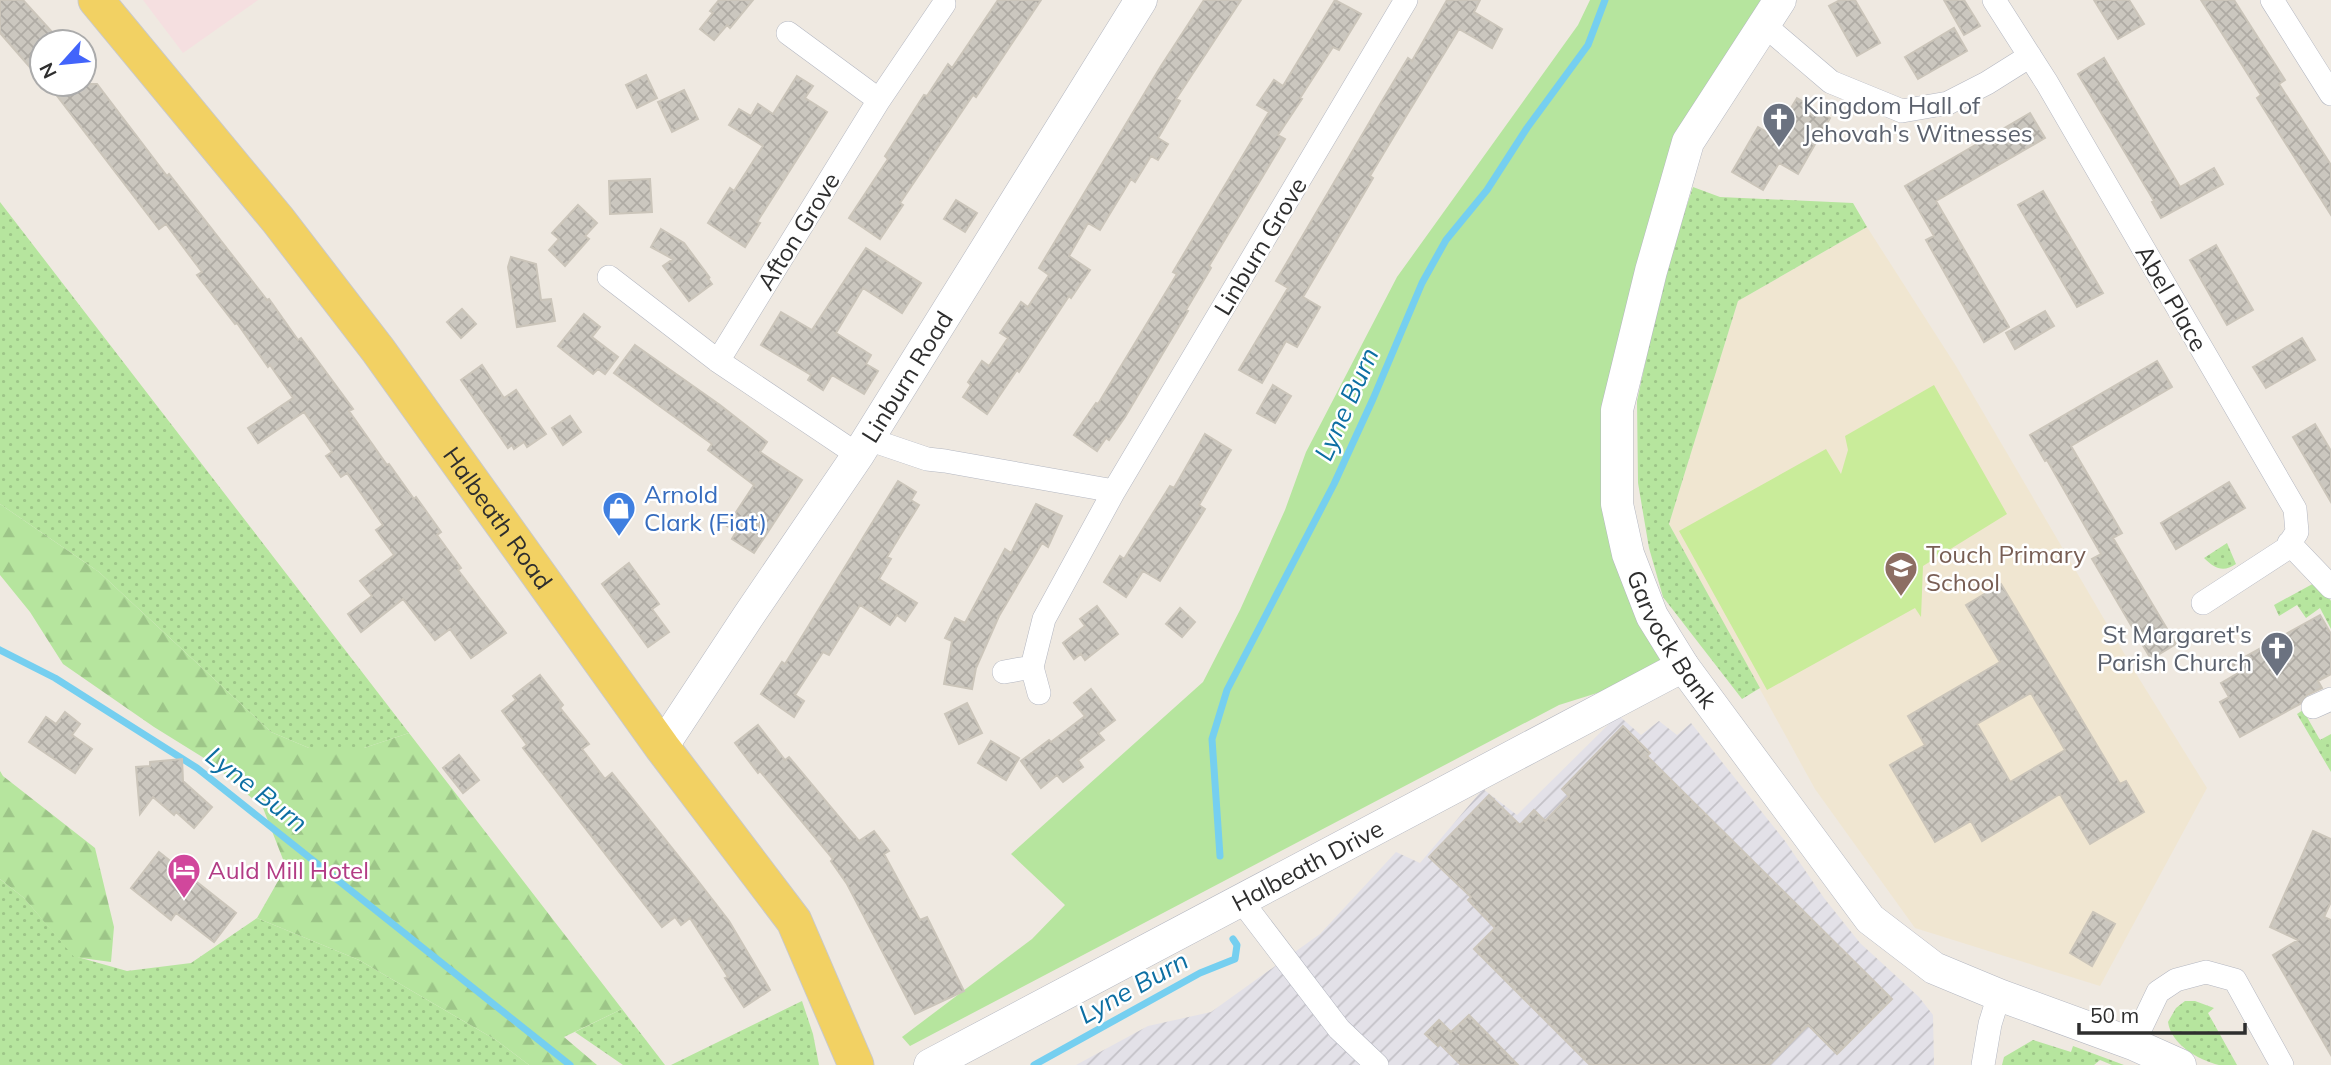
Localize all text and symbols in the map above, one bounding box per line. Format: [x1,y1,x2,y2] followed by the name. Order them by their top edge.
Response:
[28,28,98,98] north arrow
[34,59,62,83] text: N
[1803,90,2033,148] place label: Kingdom Hall of Jehovah's Witnesses
[1760,100,1798,149] church icon: Kingdom Hall of Jehovah's Witnesses
[750,167,846,295] street label: Afton Grove
[1207,172,1313,320] street label: Linburn Grove
[2130,240,2214,356] street label: Abel Place
[855,305,959,448] street label: Linburn Road
[1306,342,1386,466] water label: Lyne Burn
[437,441,559,595] street label: Halbeath Road
[644,479,767,537] place label: Arnold Clark (Fiat)
[600,489,638,538] shop icon: Arnold Clark (Fiat)
[1926,539,2086,597] place label: Touch Primary School
[1882,549,1920,598] school or university icon: Touch Primary School
[1621,566,1724,715] street label: Garvock Bank
[2097,619,2252,677] place label: St Margaret's Parish Church
[2258,629,2296,678] church icon: St Margaret's Parish Church
[199,739,315,839] water label: Lyne Burn
[1226,813,1388,917] street label: Halbeath Drive
[165,851,203,900] hotel icon: Auld Mill Hotel
[208,855,369,885] place label: Auld Mill Hotel
[1072,943,1194,1031] water label: Lyne Burn
[2079,992,2245,1036] scale bar
[2090,1002,2139,1028] text: 50 m

